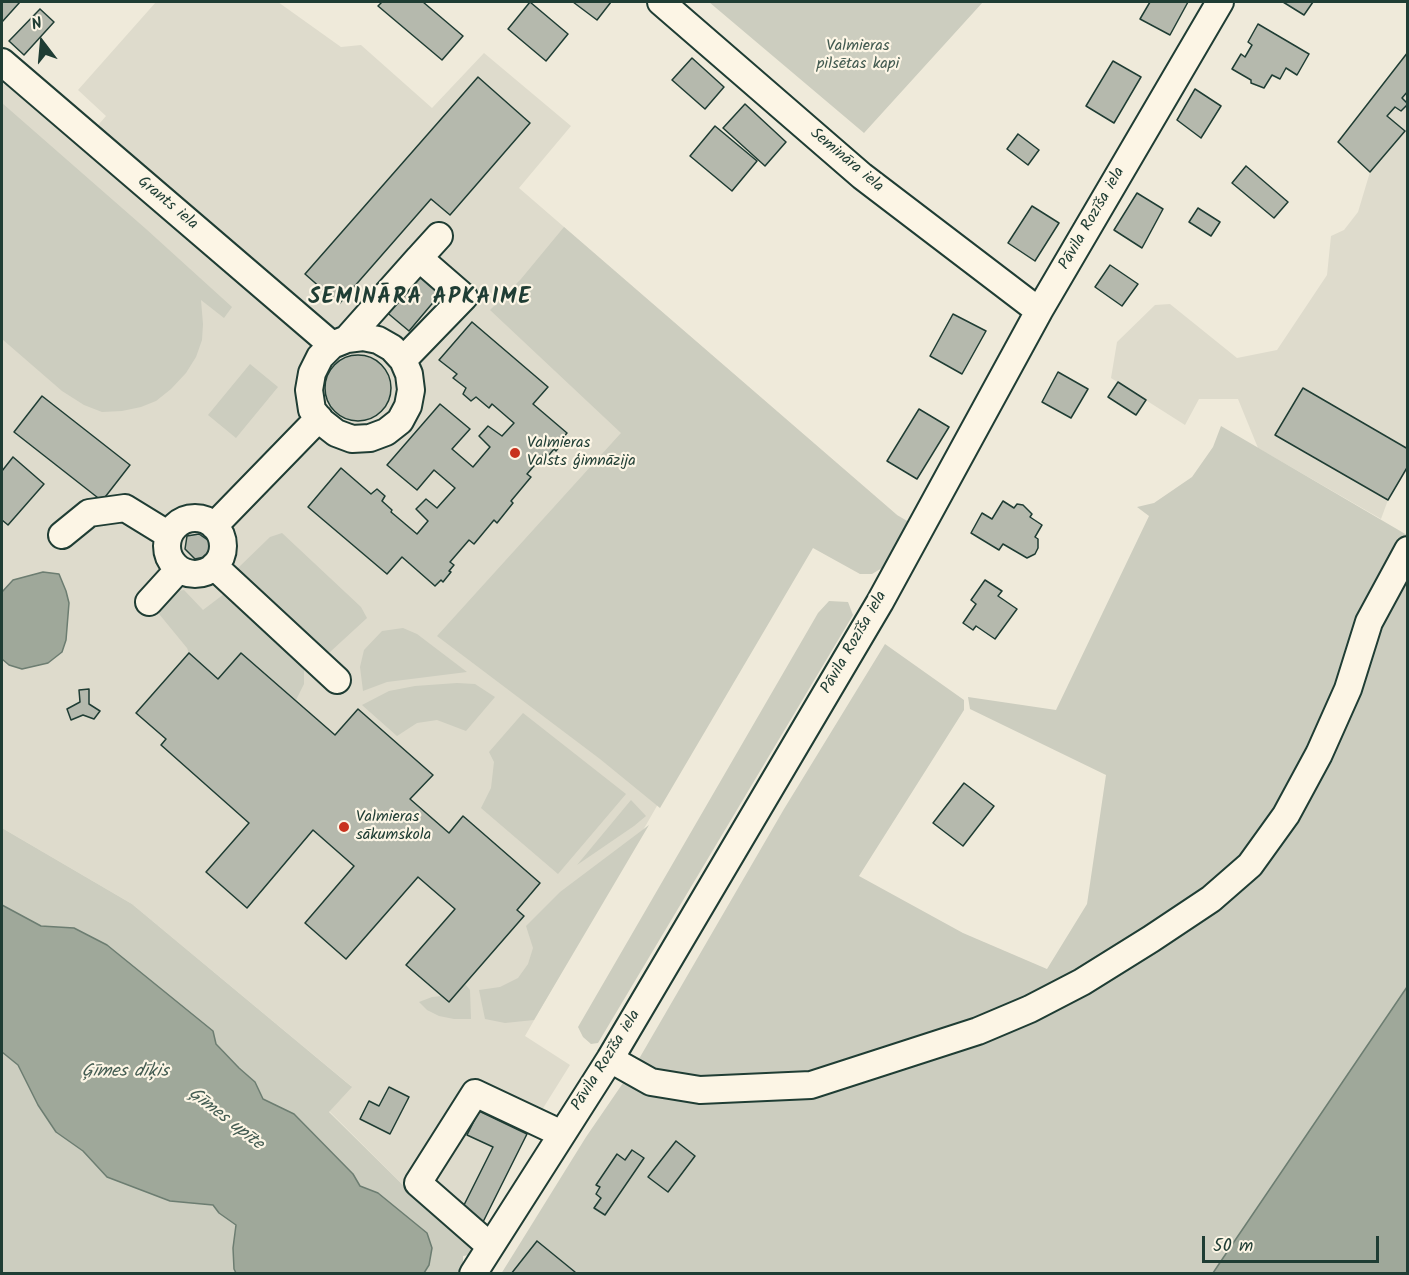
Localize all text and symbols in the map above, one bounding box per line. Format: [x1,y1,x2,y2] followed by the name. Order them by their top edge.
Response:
[29,11,45,38] text: N
[12,12,72,72] north arrow
[817,37,899,75] park label: Valmieras pilsētas kapi
[805,125,887,197] street label: Semināra iela
[1056,164,1130,274] street label: Pāvila Rozīša iela
[133,173,201,235] street label: Grants iela
[308,286,532,312] district label: SEMINĀRA APKAIME
[527,434,636,472] place label: Valmieras Valsts ģimnāzija
[508,446,522,460] marker: Valmieras Valsts ģimnāzija
[818,588,892,698] street label: Pāvila Rozīša iela
[356,808,431,846] place label: Valmieras sākumskola
[337,820,351,834] marker: Valmieras sākumskola
[568,1007,646,1115] street label: Pāvila Rozīša iela
[82,1062,168,1084] water label: Ģīmes dīķis
[183,1084,267,1156] water label: Ģīmes upīte
[1205,1224,1382,1262] scale bar
[1213,1232,1253,1261] text: 50 m

